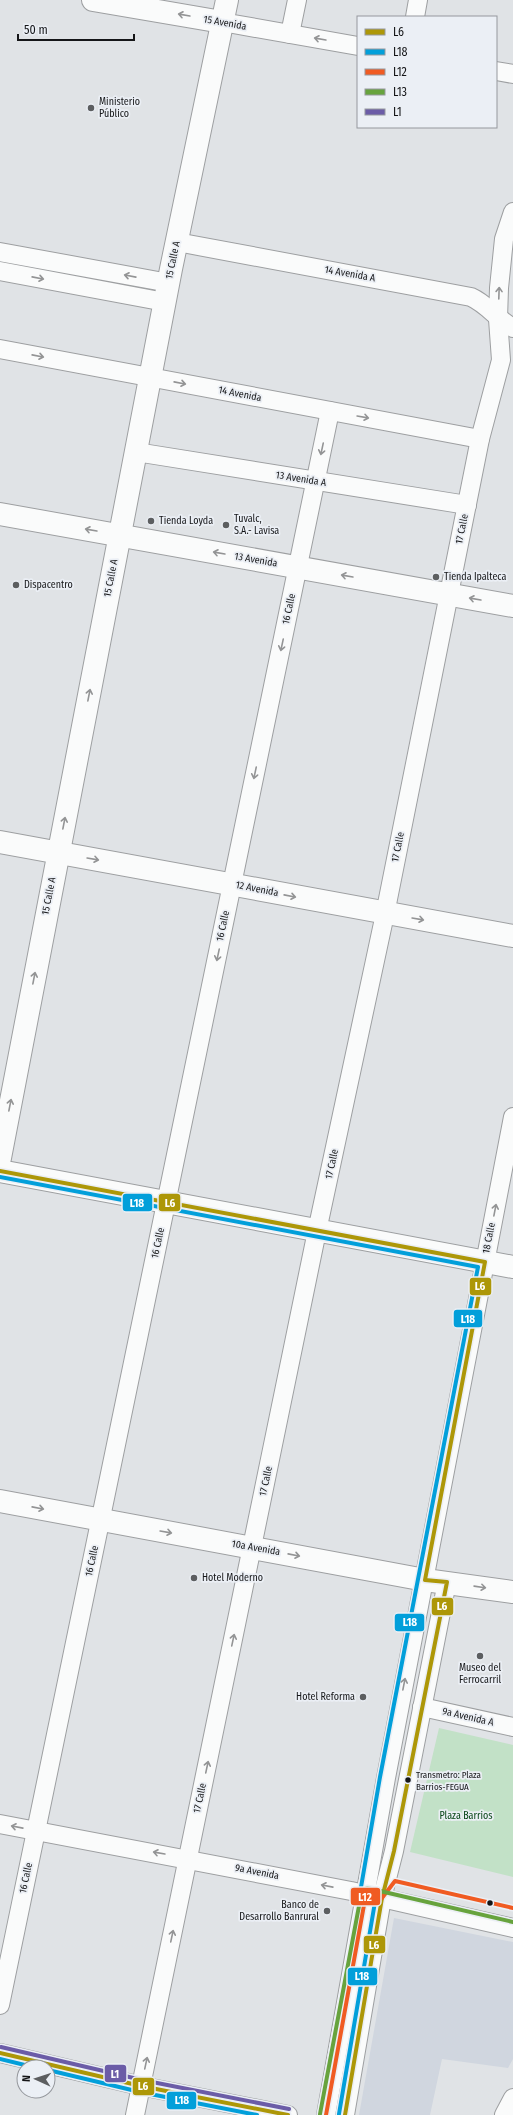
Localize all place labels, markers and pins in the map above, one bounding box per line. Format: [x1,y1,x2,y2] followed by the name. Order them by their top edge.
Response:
[99,96,140,120] place label: Ministerio Público
[86,103,96,113] marker: Ministerio Público
[234,513,279,537] place label: Tuvalc, S.A.- Lavisa
[159,515,213,527] place label: Tienda Loyda
[146,516,156,526] marker: Tienda Loyda
[221,520,231,530] marker: Tuvalc, S.A.- Lavisa
[444,571,506,583] place label: Tienda Ipalteca
[431,572,441,582] marker: Tienda Ipalteca
[24,579,73,591] place label: Dispacentro
[11,580,21,590] marker: Dispacentro
[202,1572,263,1584] place label: Hotel Moderno
[189,1573,199,1583] marker: Hotel Moderno
[475,1651,485,1661] marker: Museo del Ferrocarril
[459,1662,501,1686] place label: Museo del Ferrocarril
[296,1691,355,1703] place label: Hotel Reforma
[358,1692,368,1702] marker: Hotel Reforma
[416,1770,482,1792] place label: Transmetro: Plaza Barrios-FEGUA
[403,1775,413,1785] marker: Transmetro: Plaza Barrios-FEGUA
[485,1898,495,1908] unlabelled marker
[239,1899,319,1923] place label: Banco de Desarrollo Banrural
[322,1906,332,1916] marker: Banco de Desarrollo Banrural

